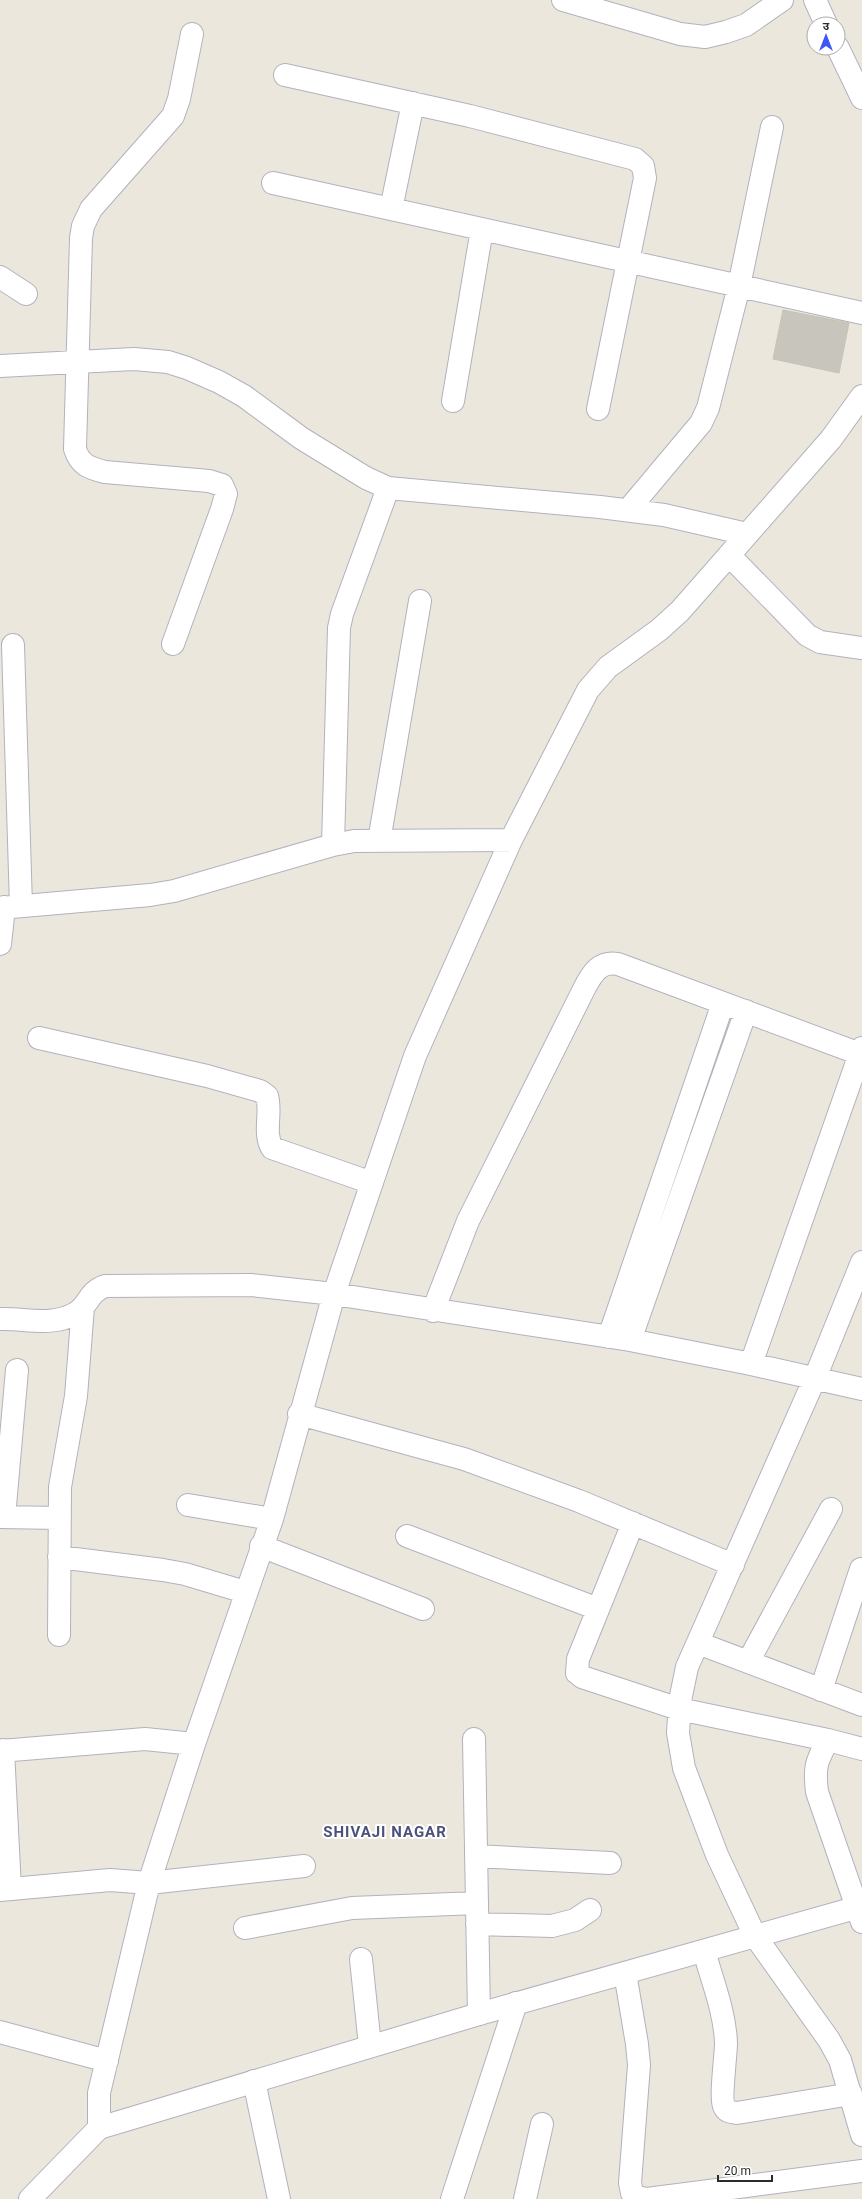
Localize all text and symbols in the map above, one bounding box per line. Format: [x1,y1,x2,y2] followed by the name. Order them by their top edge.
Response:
[806,16,846,56] north arrow
[823,20,830,33] text: उ
[323,1823,447,1841] district label: SHIVAJI NAGAR
[718,2157,772,2183] scale bar
[724,2164,751,2178] text: 20 m

